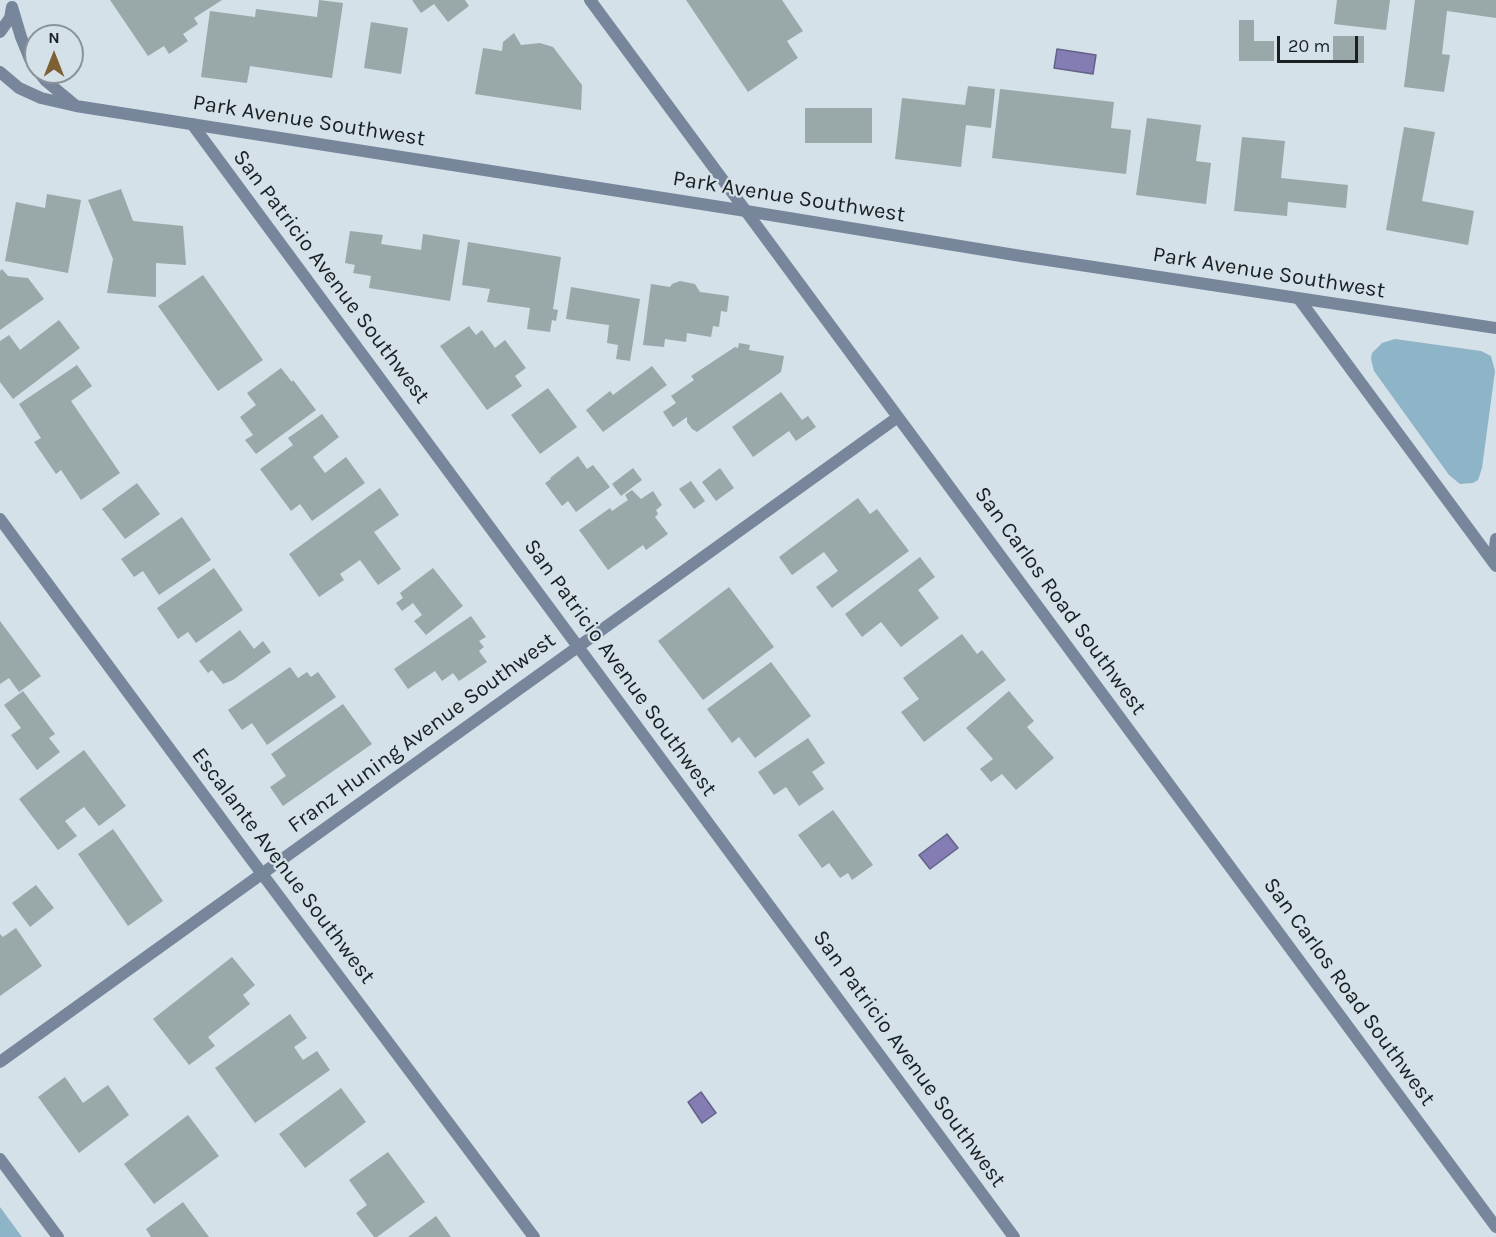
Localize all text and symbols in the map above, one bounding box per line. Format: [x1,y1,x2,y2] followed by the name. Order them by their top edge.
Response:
[24,24,84,84] north arrow
[1280,24,1361,62] scale bar
[48,28,60,47] text: N
[1288,35,1330,57] text: 20 m
[191,90,427,152] street label: Park Avenue Southwest
[227,145,435,409] street label: San Patricio Avenue Southwest
[671,166,907,228] street label: Park Avenue Southwest
[1151,242,1387,304] street label: Park Avenue Southwest
[968,482,1152,720] street label: San Carlos Road Southwest
[518,534,722,802] street label: San Patricio Avenue Southwest
[283,627,561,839] street label: Franz Huning Avenue Southwest
[186,743,380,989] street label: Escalante Avenue Southwest
[1257,873,1441,1111] street label: San Carlos Road Southwest
[807,925,1011,1193] street label: San Patricio Avenue Southwest

